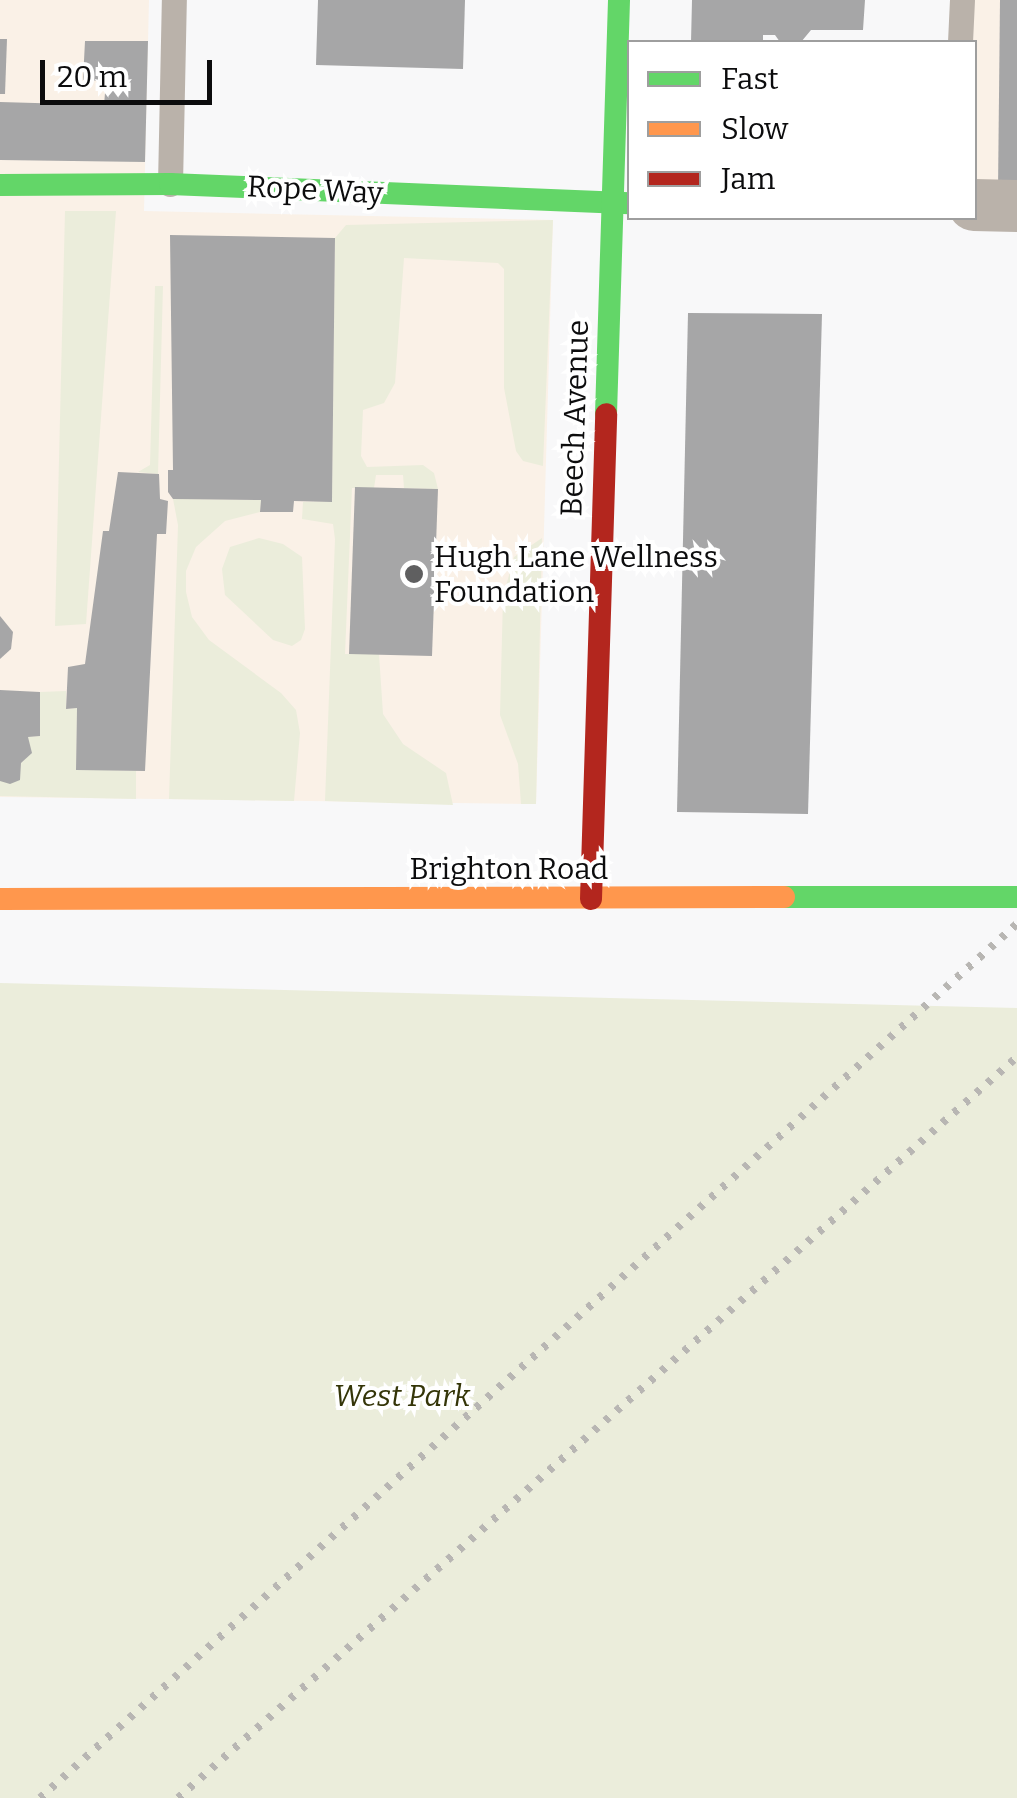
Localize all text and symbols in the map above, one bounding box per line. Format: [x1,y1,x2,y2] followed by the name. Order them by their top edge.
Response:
[45,40,218,102] scale bar
[627,40,977,220] legend
[57,59,127,95] text: 20 m
[721,61,779,97] text: Fast
[721,111,788,147] text: Slow
[721,161,775,197] text: Jam
[246,168,384,212] street label: Rope Way
[554,319,596,517] street label: Beech Avenue
[434,539,718,610] place label: Hugh Lane Wellness Foundation
[403,563,425,585] marker: Hugh Lane Wellness Foundation
[410,851,608,887] street label: Brighton Road
[334,1378,470,1414] park label: West Park

